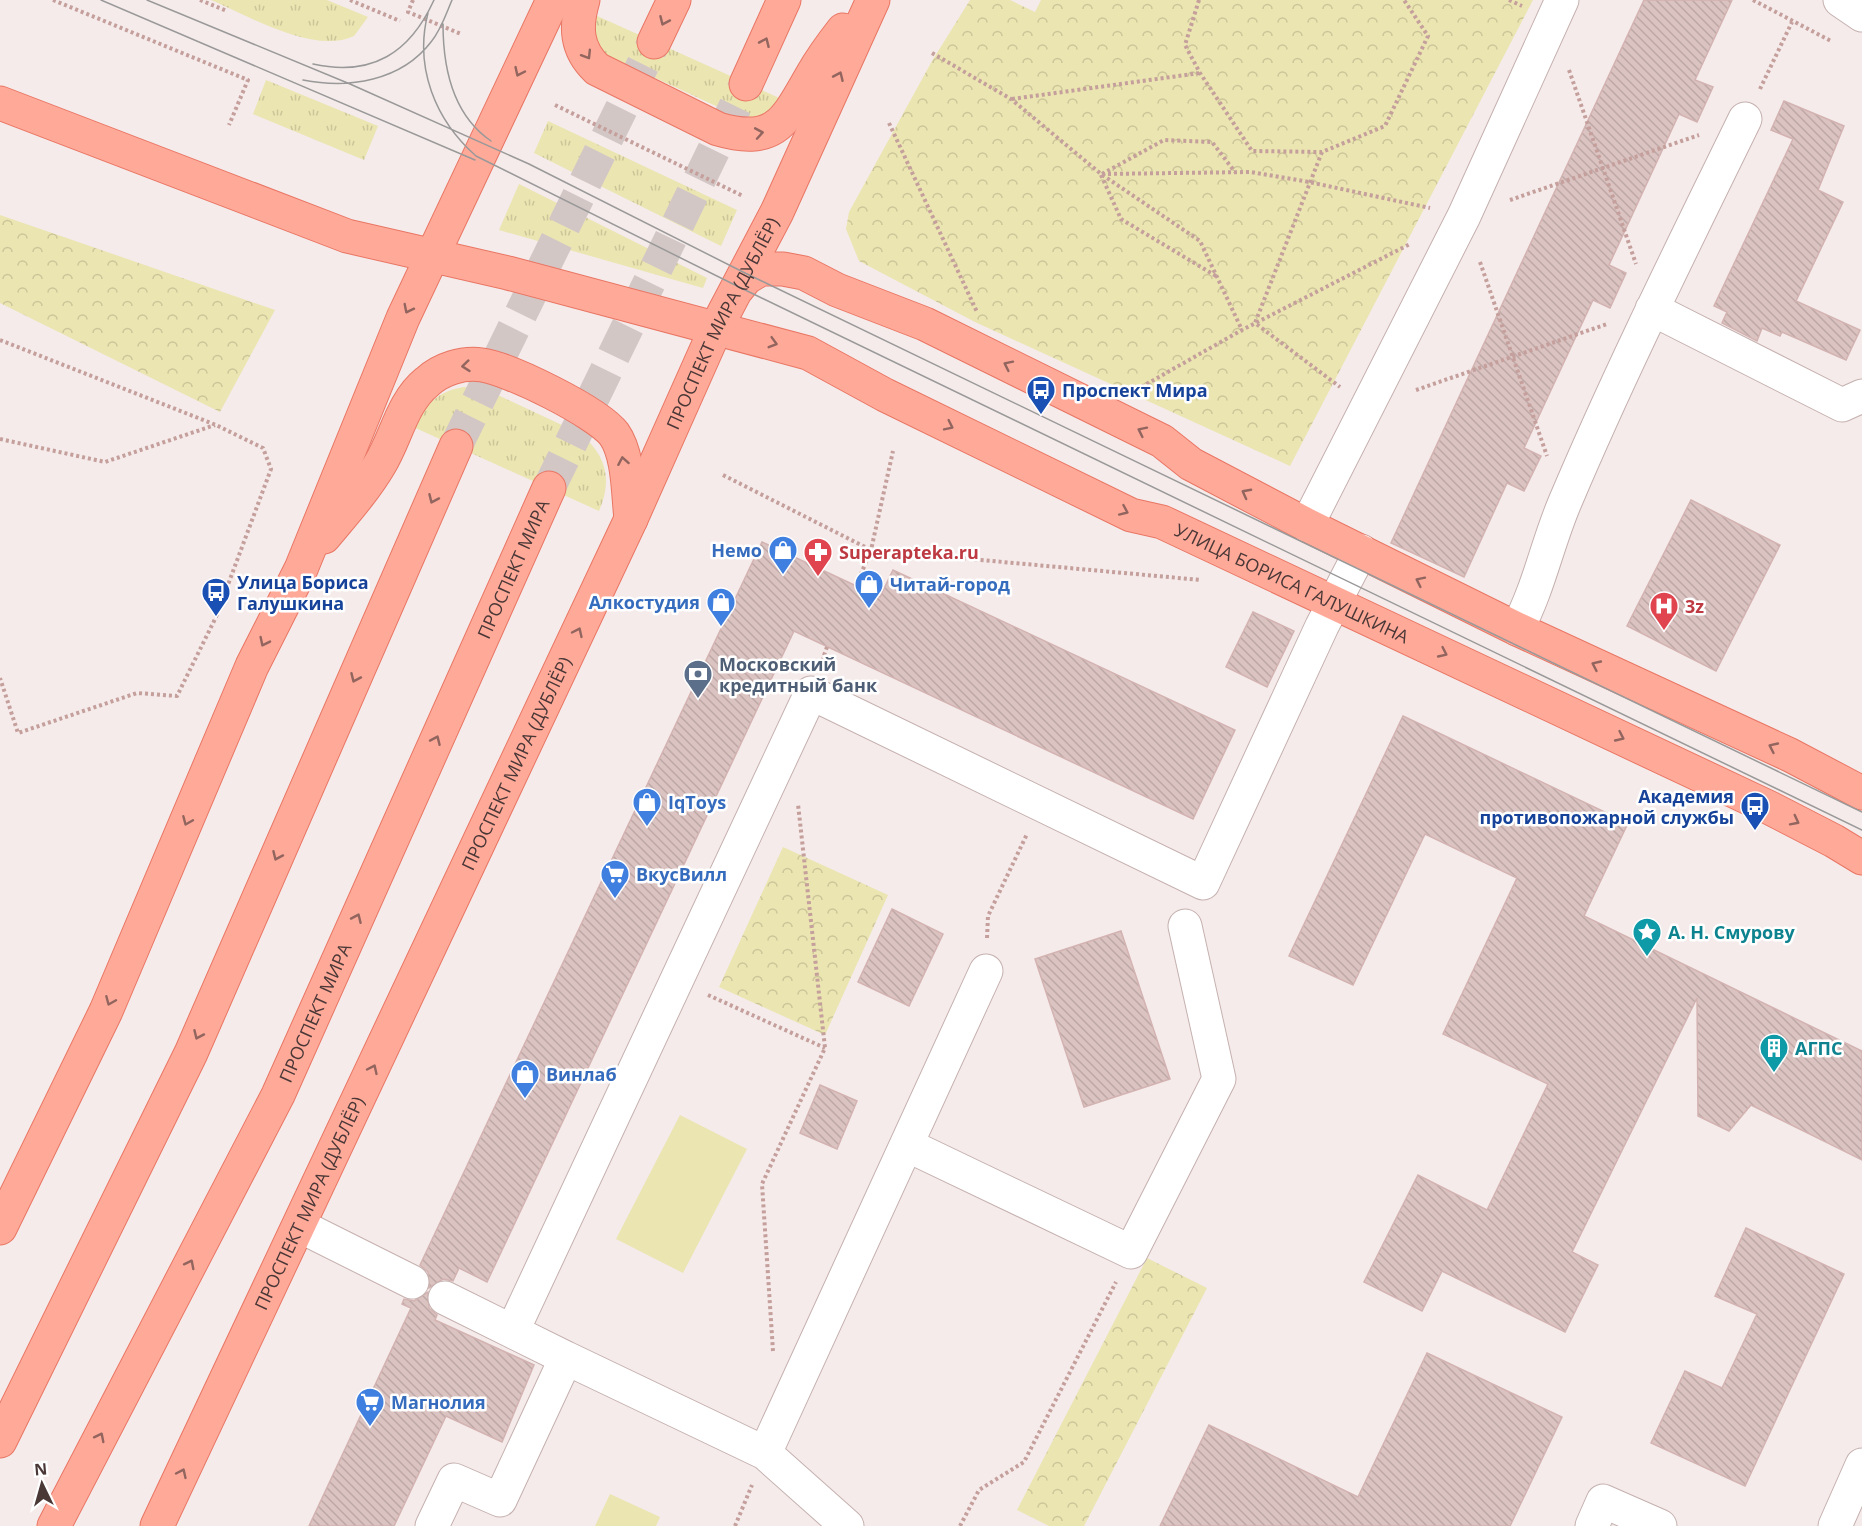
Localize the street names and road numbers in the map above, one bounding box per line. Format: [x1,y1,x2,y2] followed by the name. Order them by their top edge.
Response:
[660,213,784,433] street label: ПРОСПЕКТ МИРА (ДУБЛЁР)
[471,495,555,642] street label: ПРОСПЕКТ МИРА
[1171,518,1413,649] street label: УЛИЦА БОРИСА ГАЛУШКИНА
[455,653,577,874] street label: ПРОСПЕКТ МИРА (ДУБЛЁР)
[273,939,357,1086] street label: ПРОСПЕКТ МИРА
[248,1092,370,1314] street label: ПРОСПЕКТ МИРА (ДУБЛЁР)

